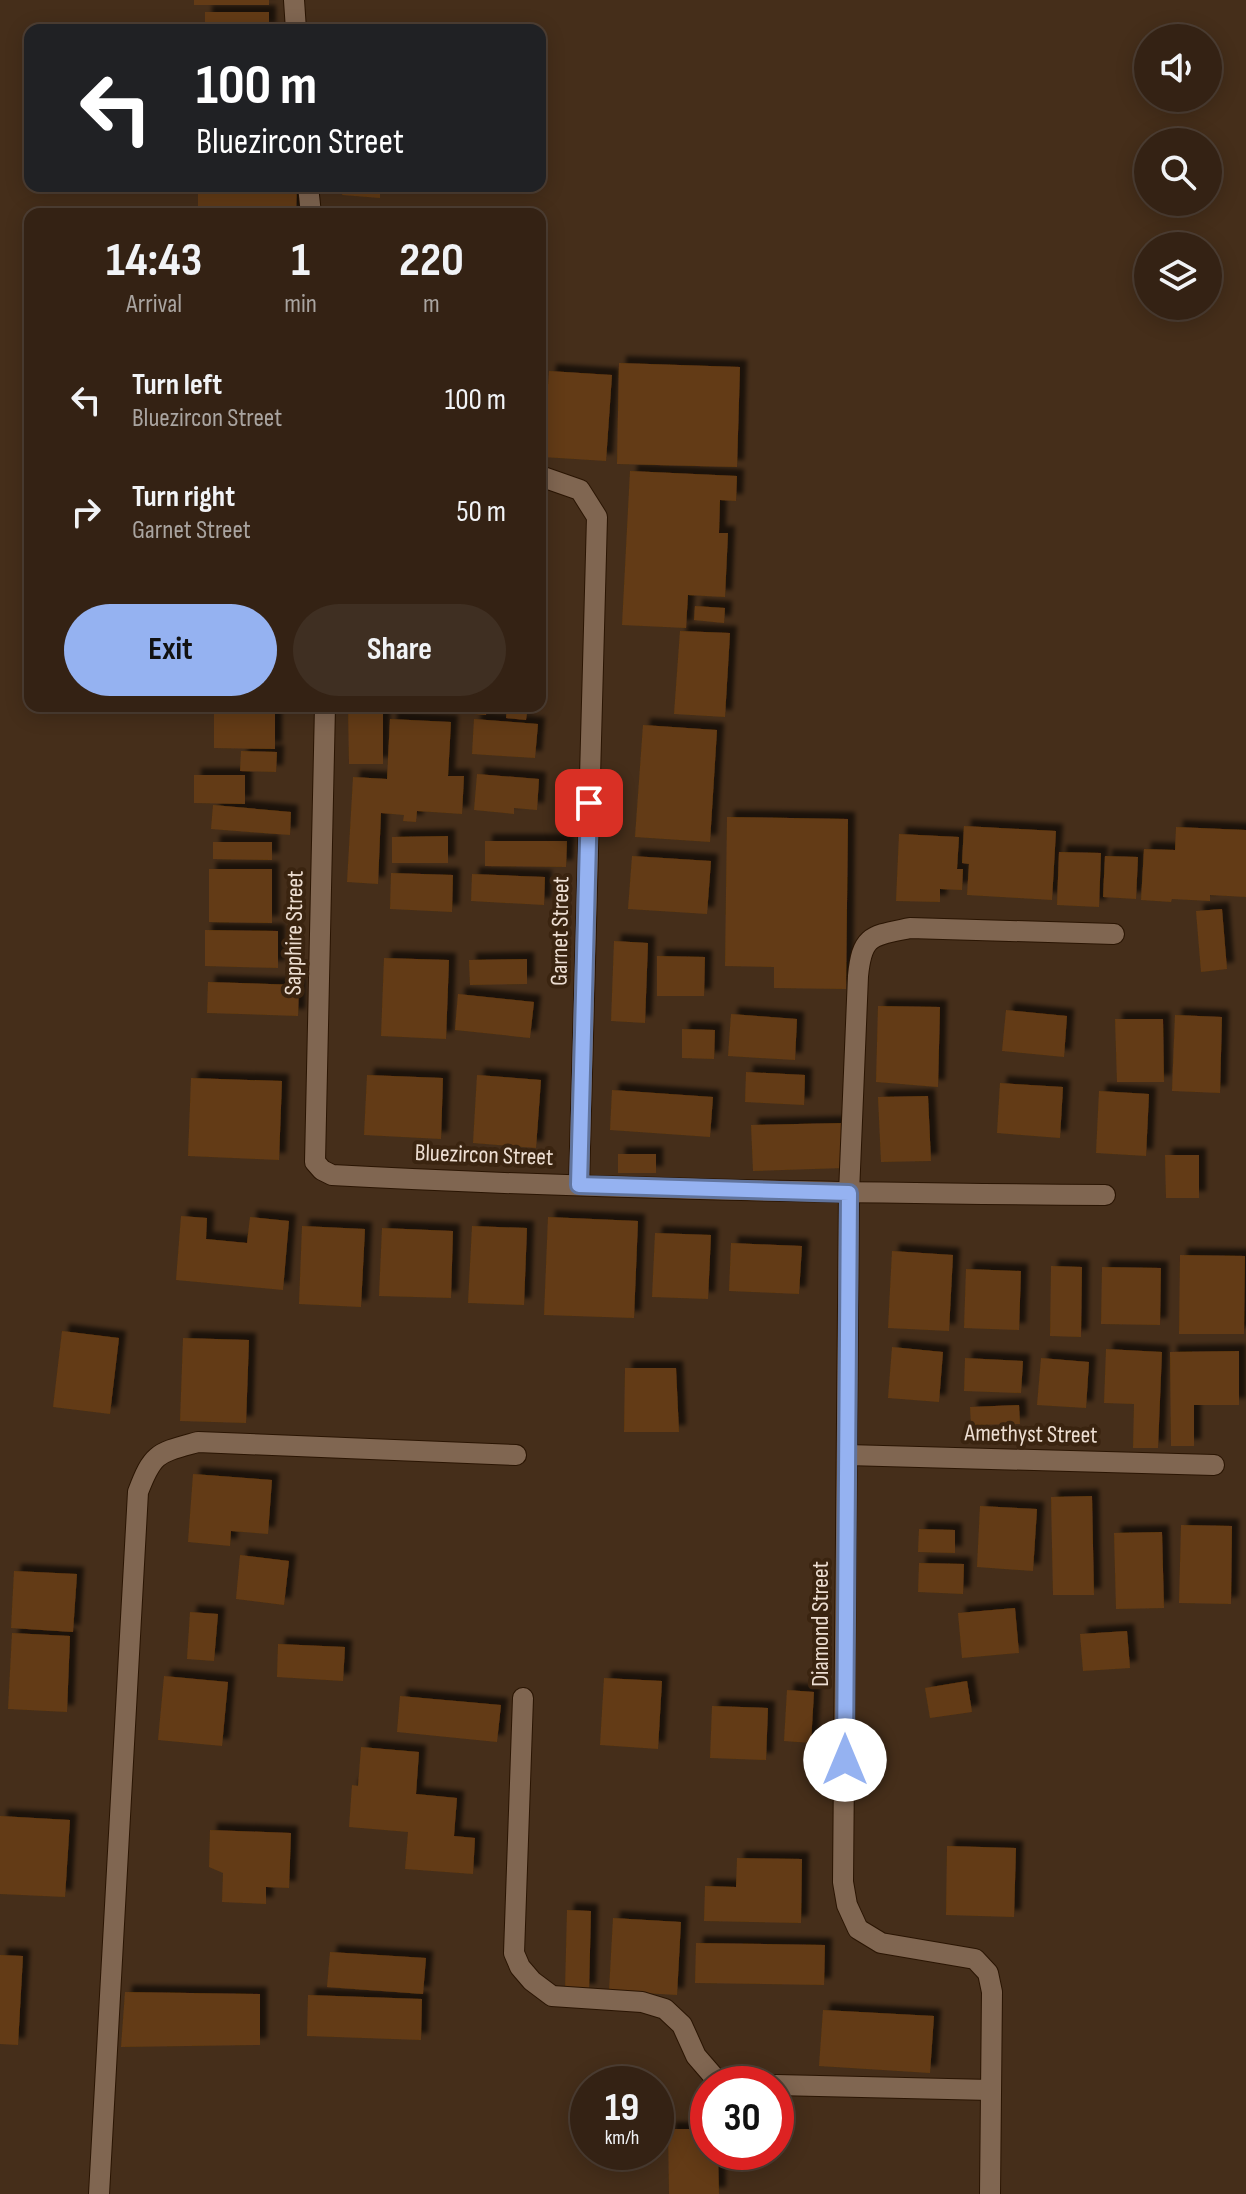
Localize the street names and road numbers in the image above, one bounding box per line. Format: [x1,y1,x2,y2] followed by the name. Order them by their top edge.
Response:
[278,870,310,996] street label: Sapphire Street
[545,876,575,986] street label: Garnet Street
[414,1138,554,1172] street label: Bluezircon Street
[963,1418,1098,1450] street label: Amethyst Street
[806,1561,835,1687] street label: Diamond Street

